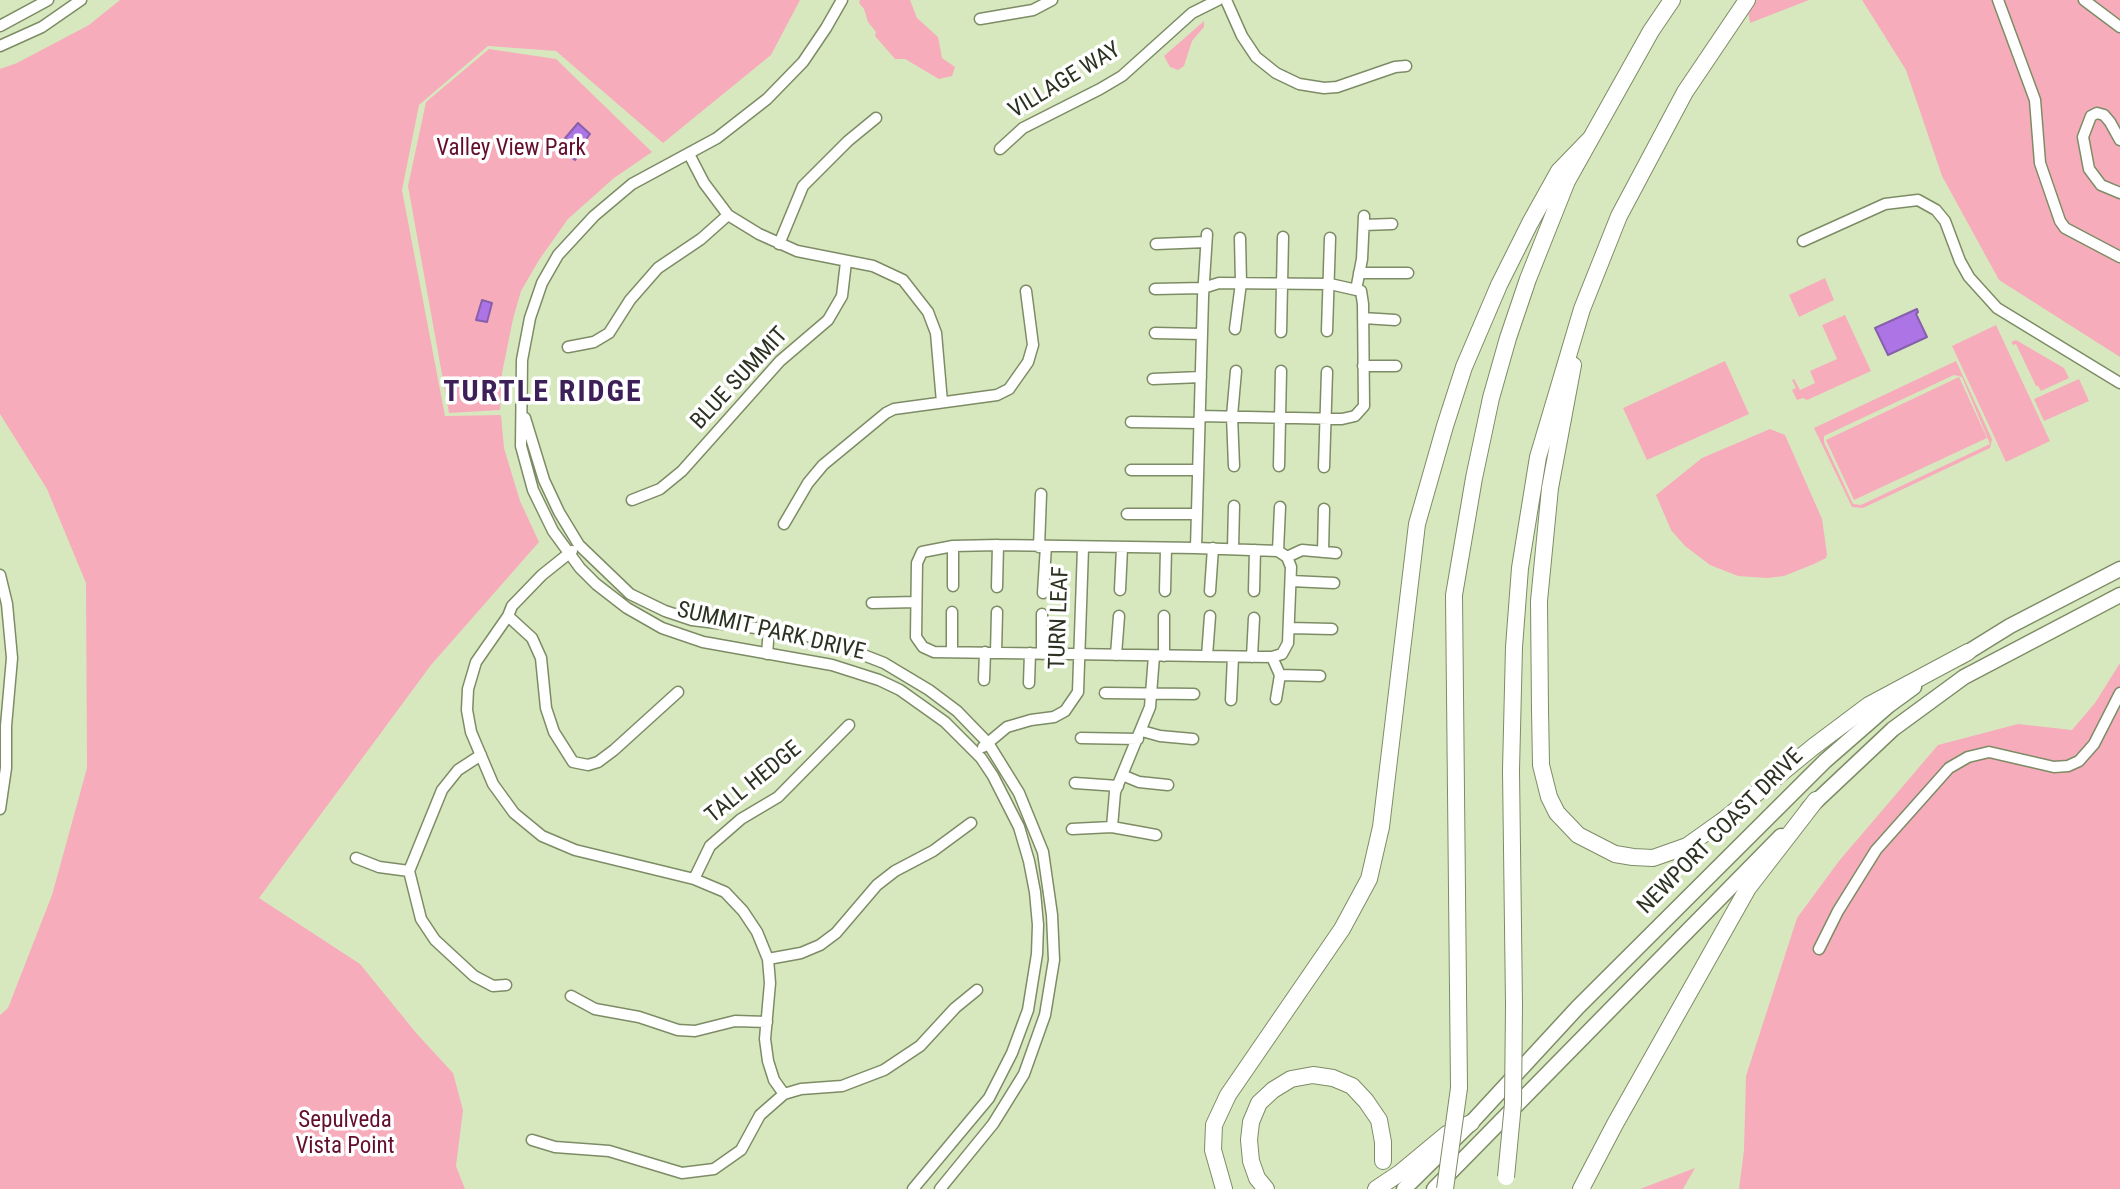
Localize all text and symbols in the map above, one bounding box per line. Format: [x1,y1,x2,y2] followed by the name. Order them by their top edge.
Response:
[1004,37,1126,125] street label: VILLAGE WAY
[436,135,586,163] park label: Valley View Park
[686,322,794,436] street label: BLUE SUMMIT
[445,375,641,411] district label: TURTLE RIDGE
[1044,566,1076,670] street label: TURN LEAF
[674,597,868,667] street label: SUMMIT PARK DRIVE
[700,736,808,830] street label: TALL HEDGE
[1632,743,1810,921] street label: NEWPORT COAST DRIVE
[295,1107,395,1161] park label: Sepulveda Vista Point

